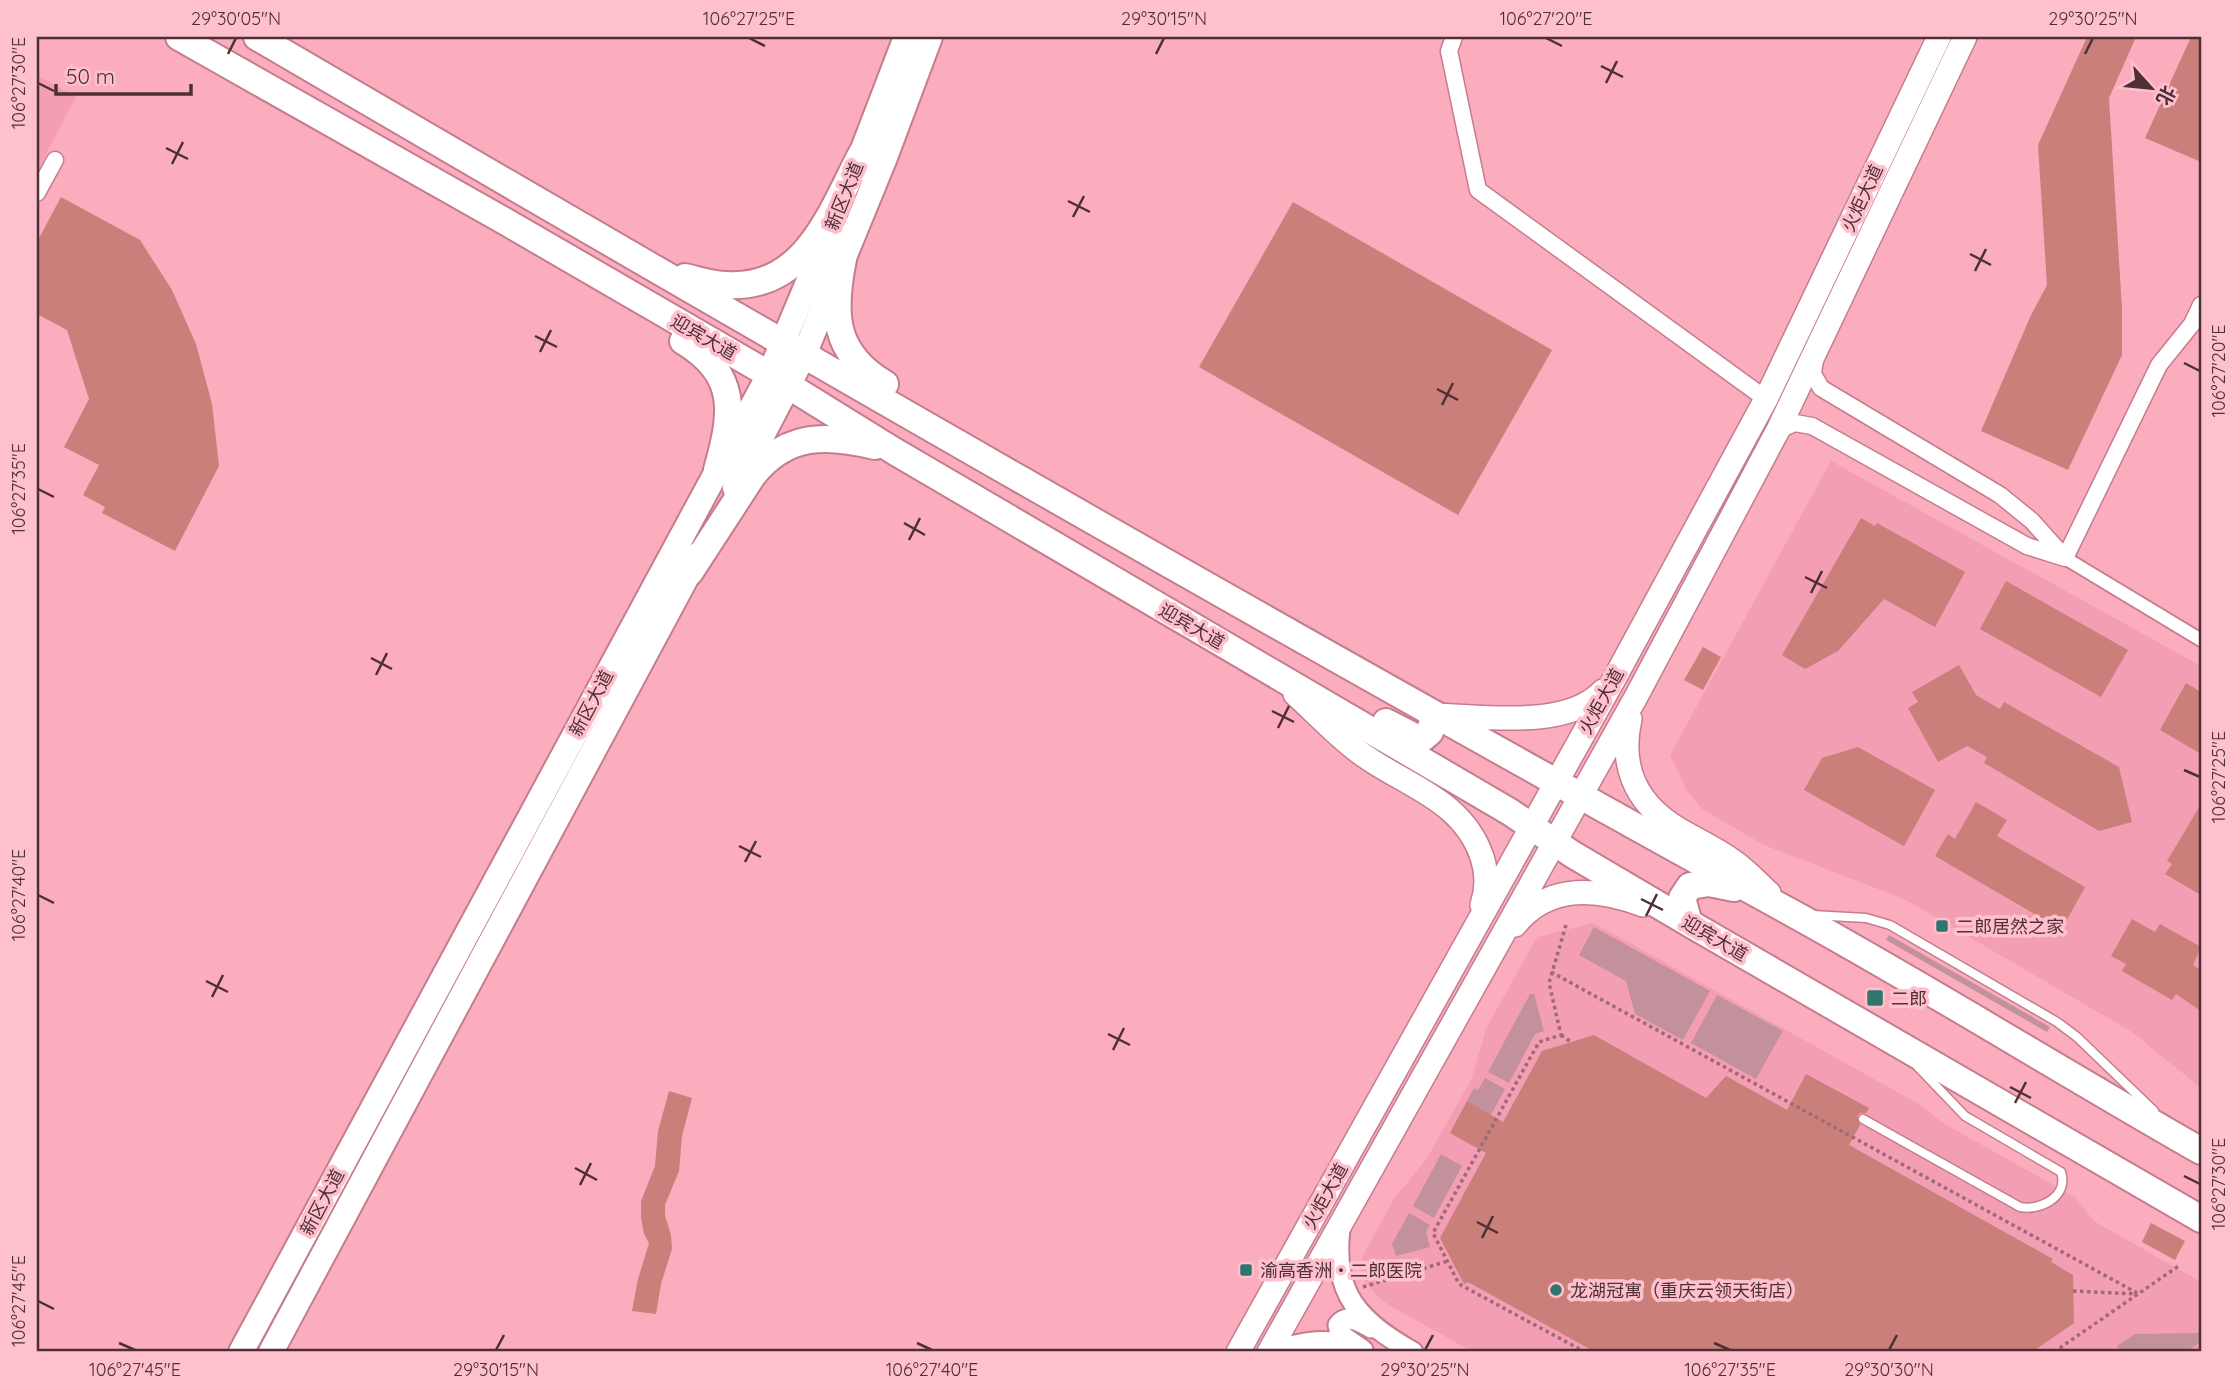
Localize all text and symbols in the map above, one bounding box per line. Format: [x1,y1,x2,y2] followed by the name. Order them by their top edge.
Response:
[191,7,281,30] text: 29°30'05"N
[703,7,795,30] text: 106°27'25"E
[1121,7,1207,30] text: 29°30'15"N
[1499,7,1593,30] text: 106°27'20"E
[2048,7,2138,30] text: 29°30'25"N
[7,37,30,129] text: 106°27'30"E
[56,52,191,96] scale bar
[2116,52,2186,122] north arrow
[66,63,115,89] text: 50 m
[2151,82,2181,110] text: 北
[820,158,868,234] street label: 新区大道
[1836,161,1888,235] street label: 火炬大道
[667,309,741,365] street label: 迎宾大道
[2207,324,2230,418] text: 106°27'20"E
[7,443,30,535] text: 106°27'35"E
[1155,598,1229,654] street label: 迎宾大道
[1573,664,1629,738] street label: 火炬大道
[564,666,618,740] street label: 新区大道
[2207,731,2230,823] text: 106°27'25"E
[7,849,30,941] text: 106°27'40"E
[1678,910,1752,966] street label: 迎宾大道
[1956,915,2064,938] place label: 二郎居然之家
[1934,918,1950,934] marker: 二郎居然之家
[1891,987,1927,1010] place label: 二郎
[1865,988,1885,1008] marker: 二郎
[2207,1138,2230,1230] text: 106°27'30"E
[1297,1159,1353,1233] street label: 火炬大道
[295,1165,349,1239] street label: 新区大道
[7,1255,30,1347] text: 106°27'45"E
[1260,1259,1422,1282] place label: 渝高香洲‧二郎医院
[1238,1262,1254,1278] marker: 渝高香洲‧二郎医院
[1570,1279,1804,1302] place label: 龙湖冠寓（重庆云领天街店）
[1548,1282,1564,1298] marker: 龙湖冠寓（重庆云领天街店）
[89,1358,181,1381] text: 106°27'45"E
[453,1358,539,1381] text: 29°30'15"N
[886,1358,978,1381] text: 106°27'40"E
[1380,1358,1470,1381] text: 29°30'25"N
[1684,1358,1776,1381] text: 106°27'35"E
[1844,1358,1934,1381] text: 29°30'30"N

